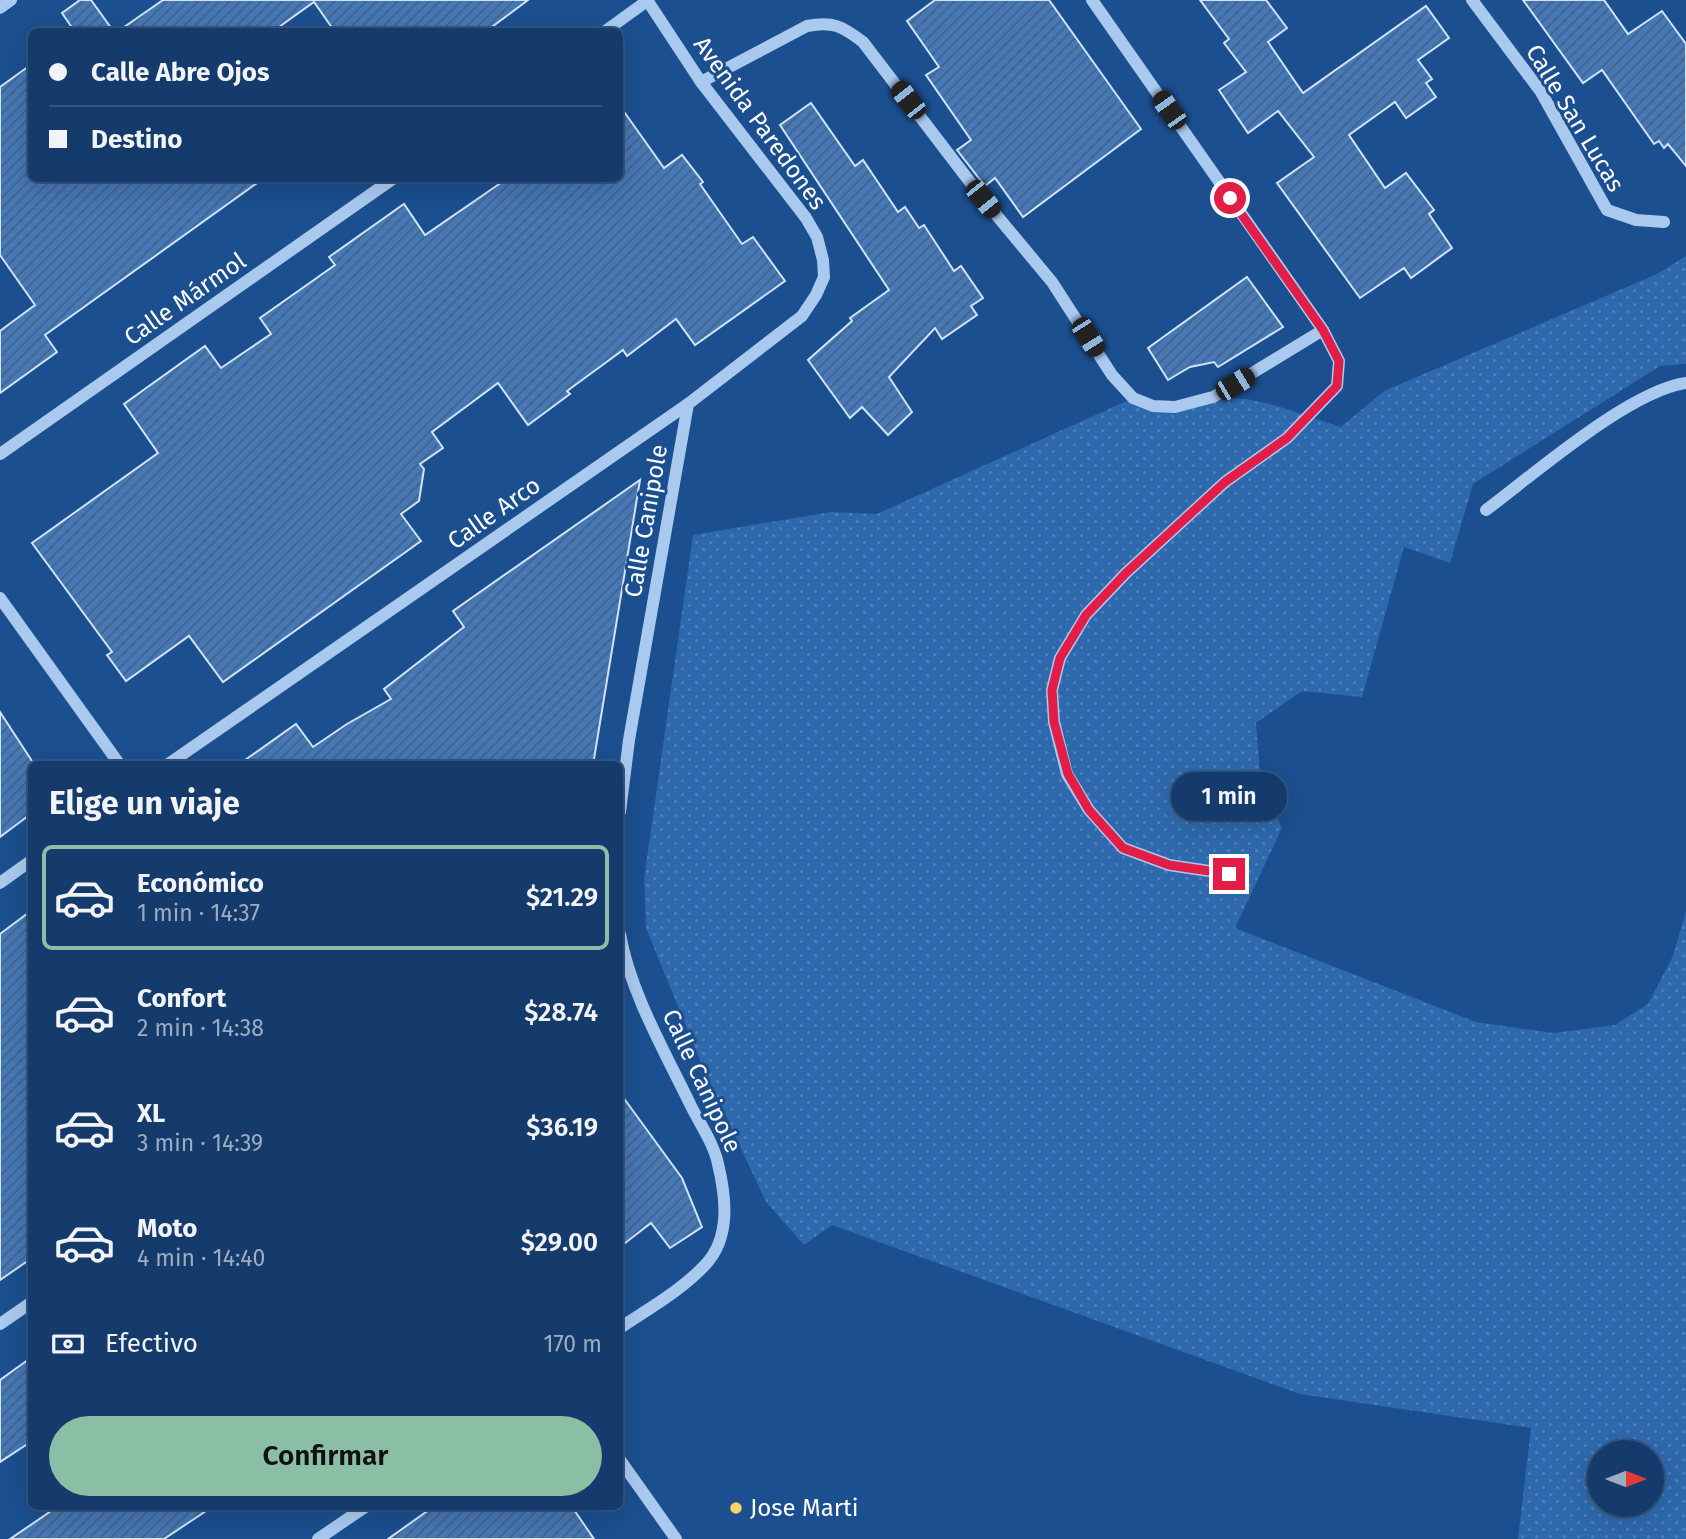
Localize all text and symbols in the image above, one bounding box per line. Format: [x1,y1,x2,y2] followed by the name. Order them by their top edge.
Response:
[688,31,832,215] street label: Avenida Paredones
[1520,39,1630,197] street label: Calle San Lucas
[91,57,270,88] text: Calle Abre Ojos
[887,77,930,123] car
[1149,87,1190,133] car
[91,124,182,155] text: Destino
[962,176,1005,222] car
[1214,182,1246,214] route start
[119,247,251,351] street label: Calle Mármol
[1068,314,1109,360] car
[1212,364,1259,404] car
[619,442,673,600] street label: Calle Canipole
[442,471,546,555] street label: Calle Arco
[1171,772,1287,822] callout: 1 min
[1201,782,1257,810] text: 1 min
[49,784,240,822] text: Elige un viaje
[1213,858,1245,890] route end
[53,866,116,929] icon: car
[137,868,264,899] text: Económico
[526,882,598,913] text: $21.29
[137,899,260,927] text: 1 min · 14:37
[53,981,116,1044] icon: car
[137,983,226,1014] text: Confort
[524,997,598,1028] text: $28.74
[657,1005,747,1157] street label: Calle Canipole
[137,1014,264,1042] text: 2 min · 14:38
[53,1096,116,1159] icon: car
[137,1098,165,1129] text: XL
[526,1112,598,1143] text: $36.19
[137,1129,263,1157] text: 3 min · 14:39
[53,1211,116,1274] icon: car
[137,1213,197,1244] text: Moto
[521,1227,598,1258] text: $29.00
[137,1244,265,1272] text: 4 min · 14:40
[49,1325,87,1363] icon: cash
[105,1328,198,1359] text: Efectivo
[543,1330,602,1358] text: 170 m
[49,1416,602,1496] button: Confirmar
[1587,1440,1664,1517] north arrow
[1587,1440,1664,1517] map controls
[750,1494,858,1522] place label: Jose Marti
[728,1500,744,1516] marker: Jose Marti

